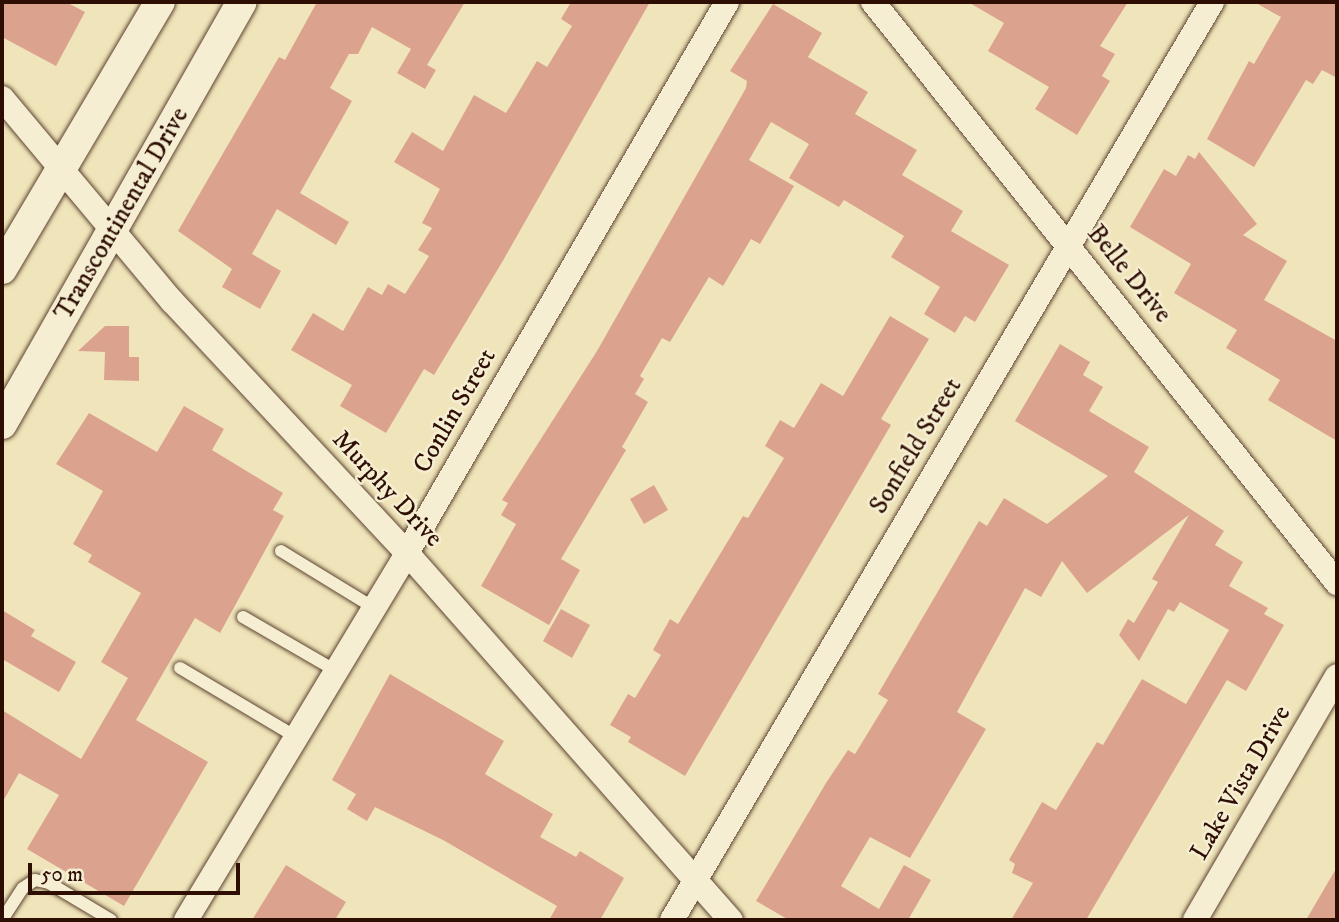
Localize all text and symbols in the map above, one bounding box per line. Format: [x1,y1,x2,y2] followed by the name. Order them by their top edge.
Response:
[48,102,196,326] street label: Transcontinental Drive
[1080,219,1178,329] street label: Belle Drive
[407,343,503,479] street label: Conlin Street
[863,372,969,520] street label: Sonfield Street
[325,424,449,554] street label: Murphy Drive
[1184,700,1298,866] street label: Lake Vista Drive
[32,848,243,892] scale bar
[41,862,83,888] text: 50 m

